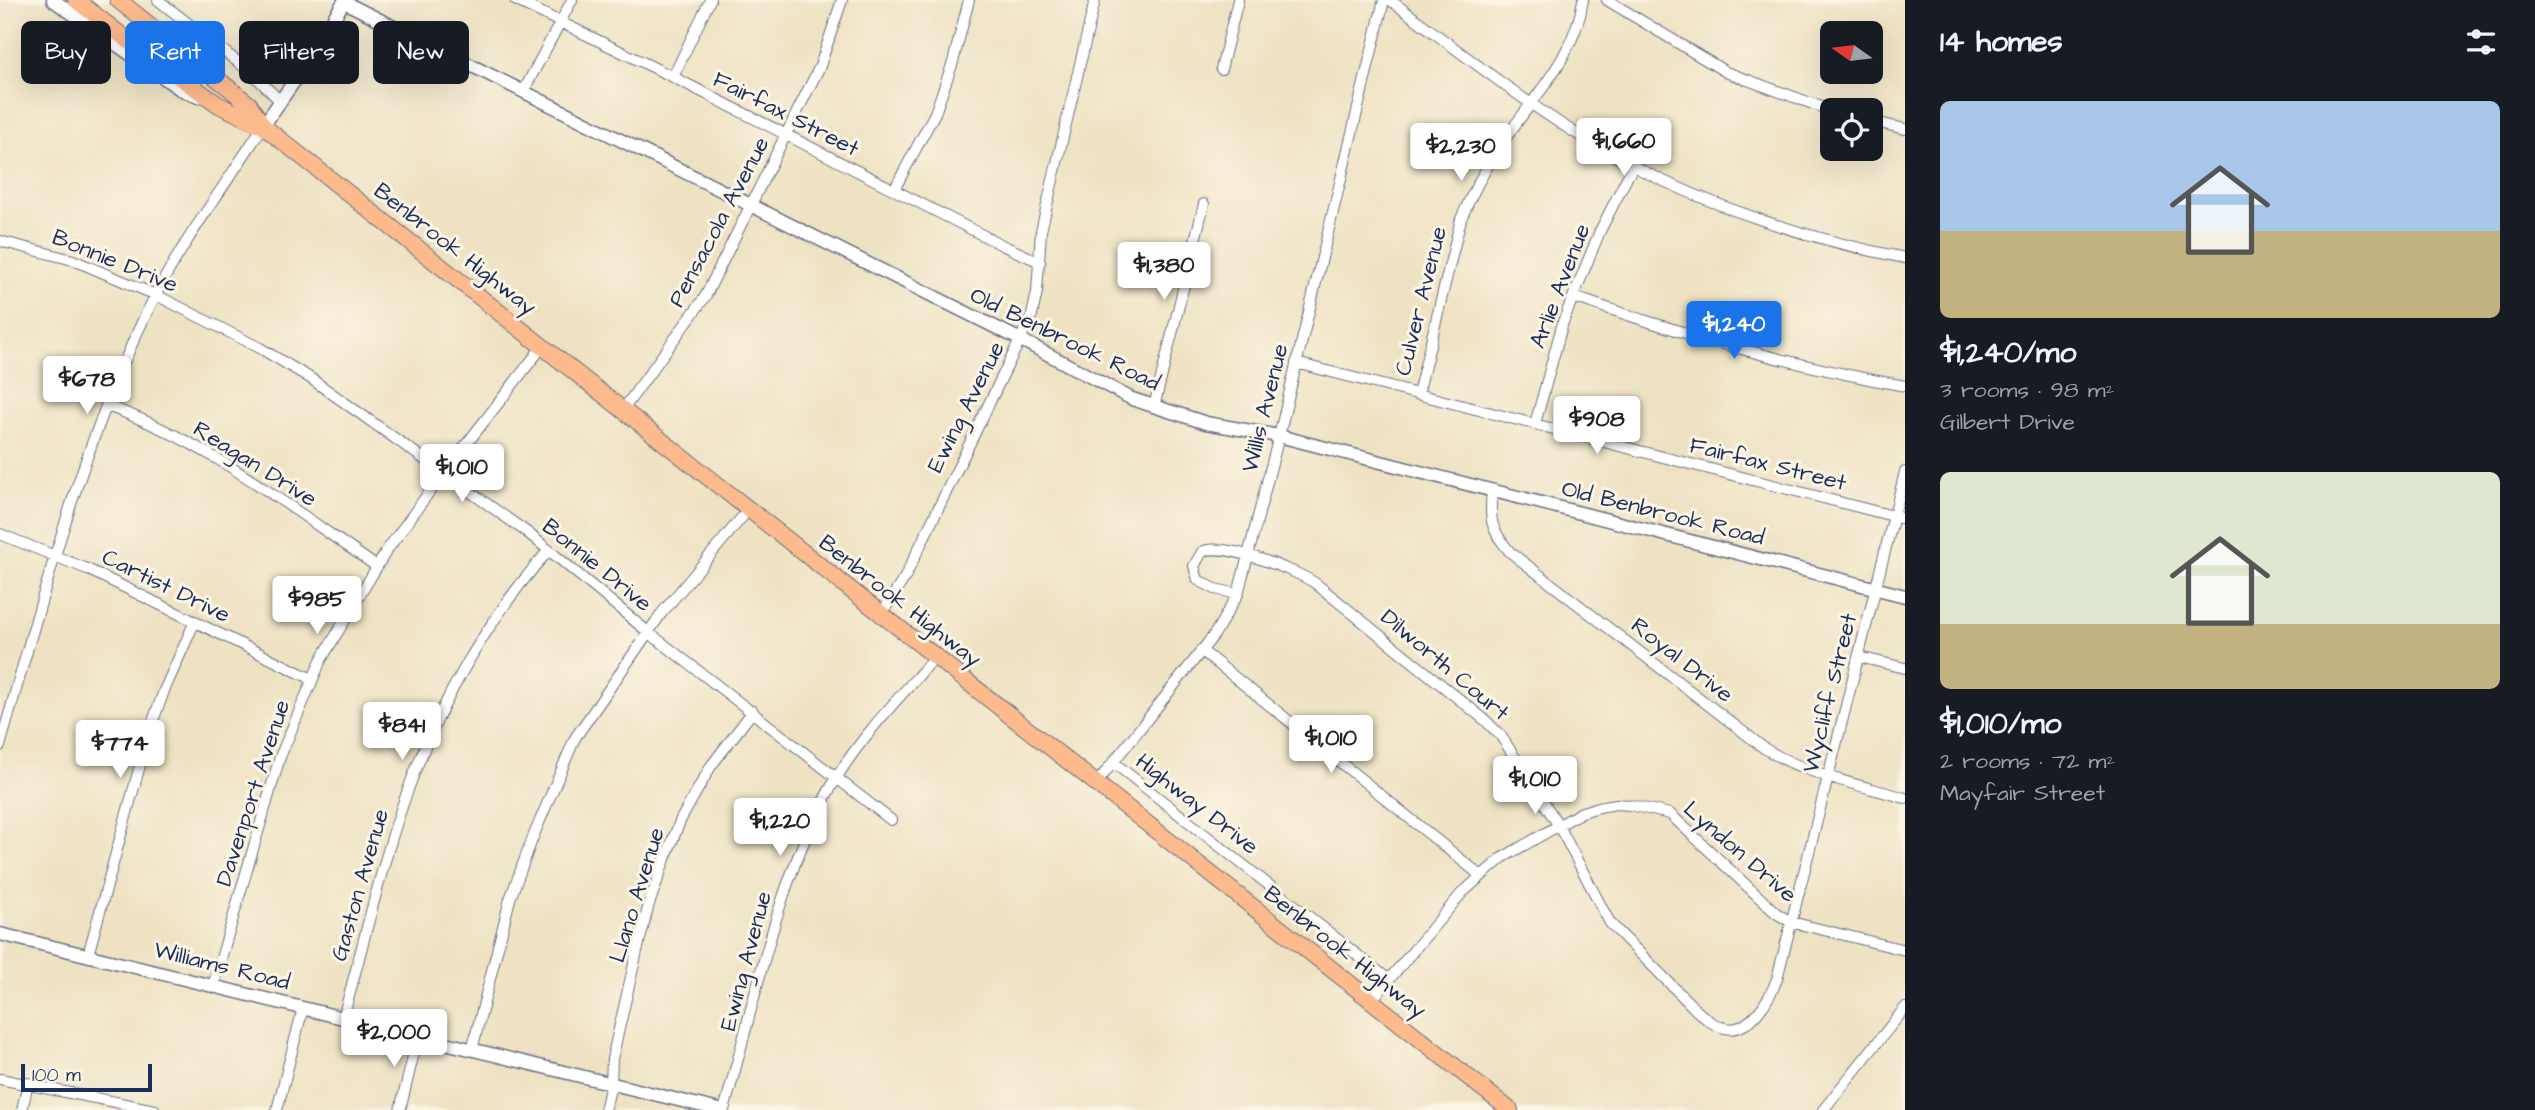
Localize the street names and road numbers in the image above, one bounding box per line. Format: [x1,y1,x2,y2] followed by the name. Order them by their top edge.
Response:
[707,63,865,165] street label: Fairfax Street
[661,131,777,313] street label: Pensacola Avenue
[366,175,543,324] street label: Benbrook Highway
[1522,219,1598,353] street label: Arlie Avenue
[47,221,183,301] street label: Bonnie Drive
[1387,223,1455,379] street label: Culver Avenue
[965,279,1166,399] street label: Old Benbrook Road
[919,336,1014,478] street label: Ewing Avenue
[1234,340,1296,476] street label: Willis Avenue
[187,413,323,516] street label: Reagan Drive
[1686,429,1850,499] street label: Fairfax Street
[1558,472,1768,554] street label: Old Benbrook Road
[535,511,659,619] street label: Bonnie Drive
[811,527,988,676] street label: Benbrook Highway
[97,541,235,631] street label: Cartist Drive
[1374,602,1517,729] street label: Dilworth Court
[1795,609,1866,776] street label: Wycliff Street
[1623,610,1740,711] street label: Royal Drive
[208,696,298,890] street label: Davenport Avenue
[1128,746,1265,863] street label: Highway Drive
[1676,794,1804,911] street label: Lyndon Drive
[323,805,397,965] street label: Gaston Avenue
[601,824,673,966] street label: Llano Avenue
[1256,878,1433,1027] street label: Benbrook Highway
[712,888,781,1034] street label: Ewing Avenue
[151,934,294,998] street label: Williams Road

